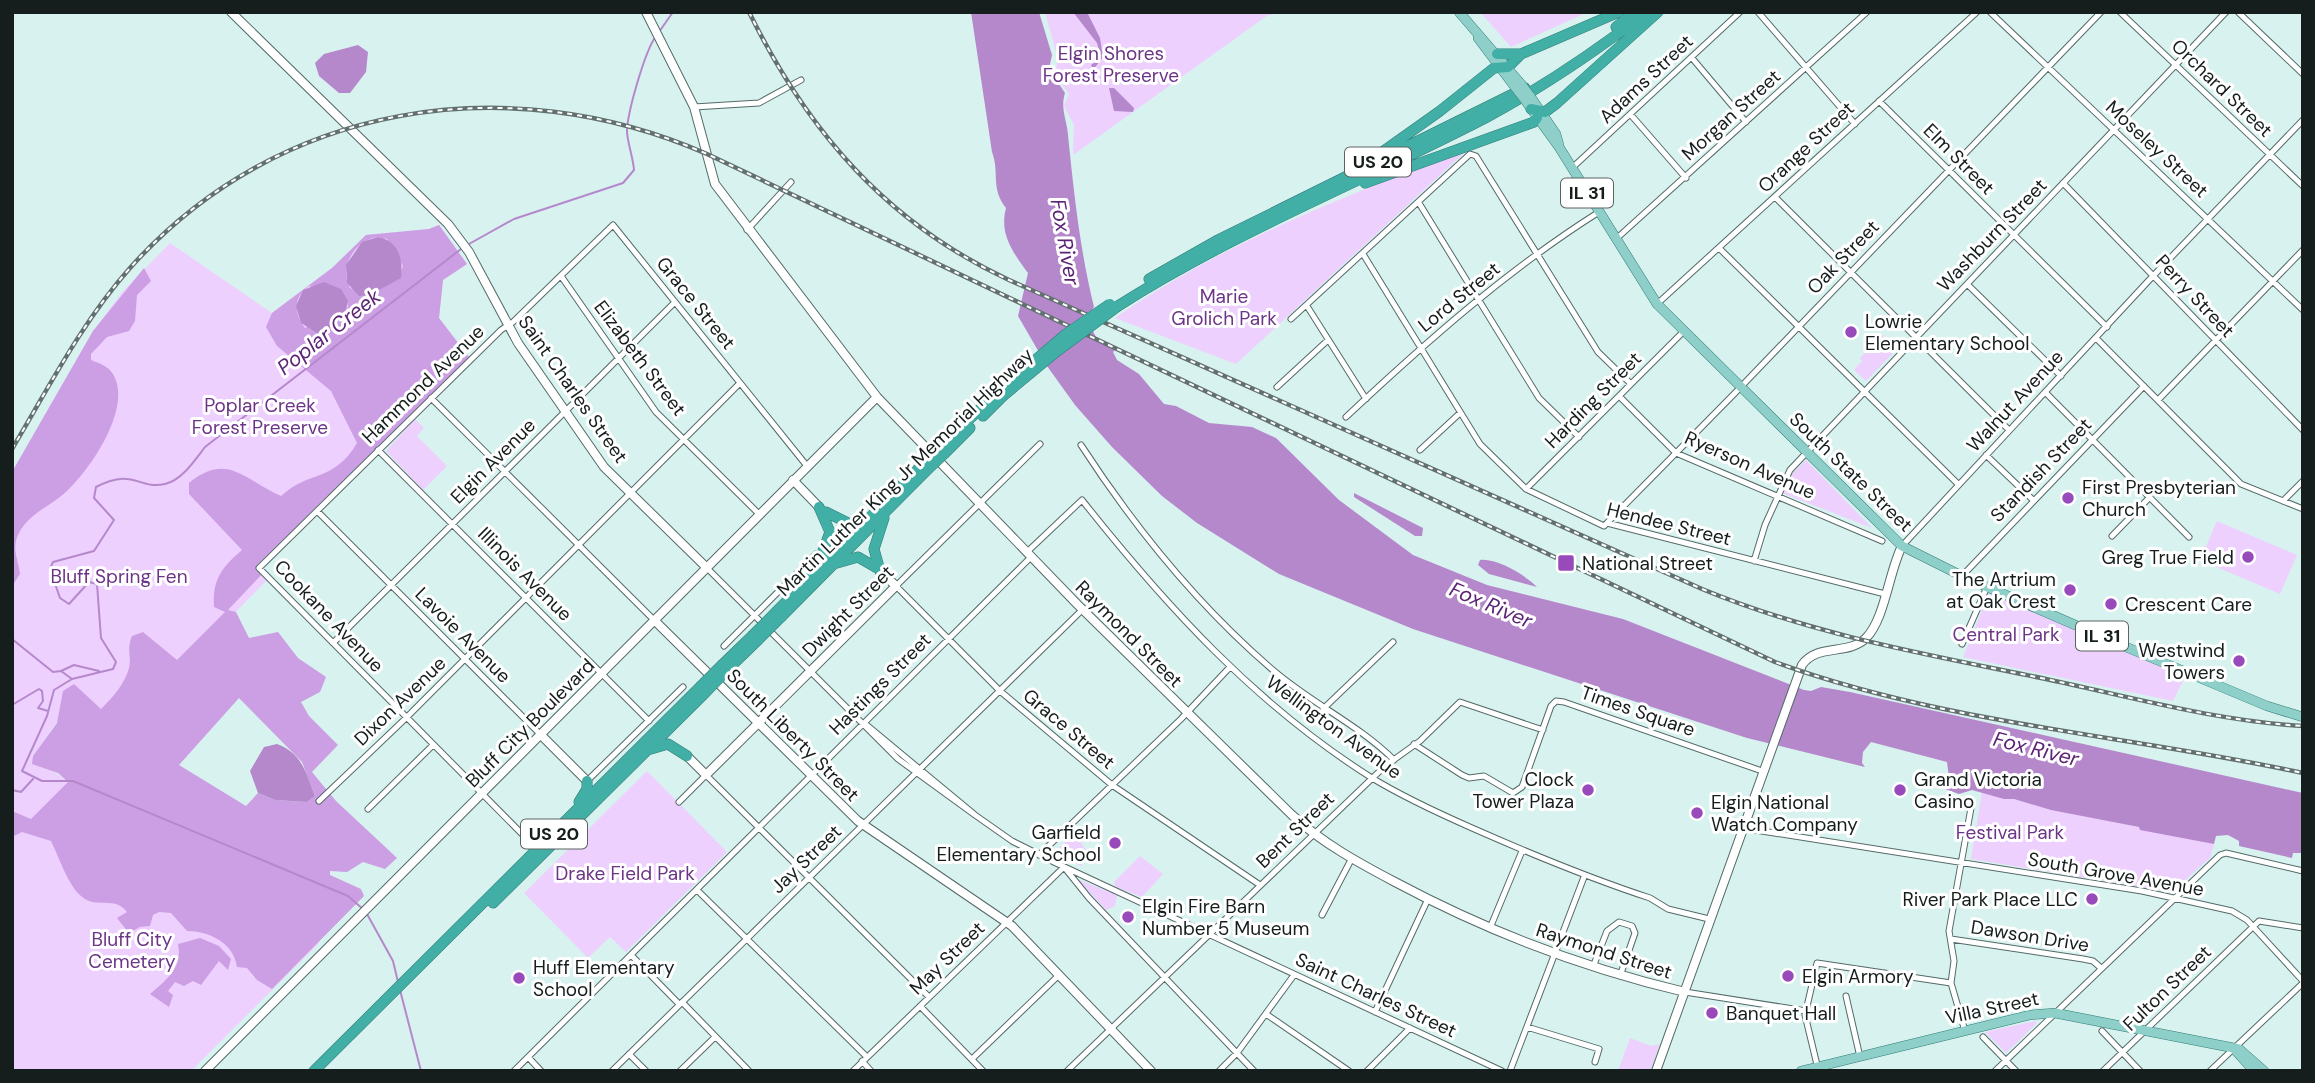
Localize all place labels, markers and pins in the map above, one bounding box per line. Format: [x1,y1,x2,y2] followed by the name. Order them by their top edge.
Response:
[1865,309,2029,356] place label: Lowrie Elementary School
[1843,324,1859,340] marker: Lowrie Elementary School
[2082,475,2236,522] place label: First Presbyterian Church
[2060,490,2076,506] marker: First Presbyterian Church
[2102,545,2234,570] place label: Greg True Field
[2240,549,2256,565] marker: Greg True Field
[1582,551,1713,576] place label: National Street
[1556,553,1576,573] marker: National Street
[1946,567,2056,614] place label: The Artrium at Oak Crest
[2062,582,2078,598] marker: The Artrium at Oak Crest
[2125,592,2252,617] place label: Crescent Care
[2103,596,2119,612] marker: Crescent Care
[2138,638,2225,685] place label: Westwind Towers
[2231,653,2247,669] marker: Westwind Towers
[1473,767,1574,814] place label: Clock Tower Plaza
[1914,767,2042,814] place label: Grand Victoria Casino
[1580,782,1596,798] marker: Clock Tower Plaza
[1892,782,1908,798] marker: Grand Victoria Casino
[1711,790,1858,837] place label: Elgin National Watch Company
[1689,805,1705,821] marker: Elgin National Watch Company
[937,820,1101,867] place label: Garfield Elementary School
[1107,835,1123,851] marker: Garfield Elementary School
[1902,887,2078,912] place label: River Park Place LLC
[2084,891,2100,907] marker: River Park Place LLC
[1142,894,1309,941] place label: Elgin Fire Barn Number 5 Museum
[1120,909,1136,925] marker: Elgin Fire Barn Number 5 Museum
[533,955,675,1002] place label: Huff Elementary School
[1802,964,1914,989] place label: Elgin Armory
[1780,968,1796,984] marker: Elgin Armory
[511,970,527,986] marker: Huff Elementary School
[1726,1001,1836,1026] place label: Banquet Hall
[1704,1005,1720,1021] marker: Banquet Hall

